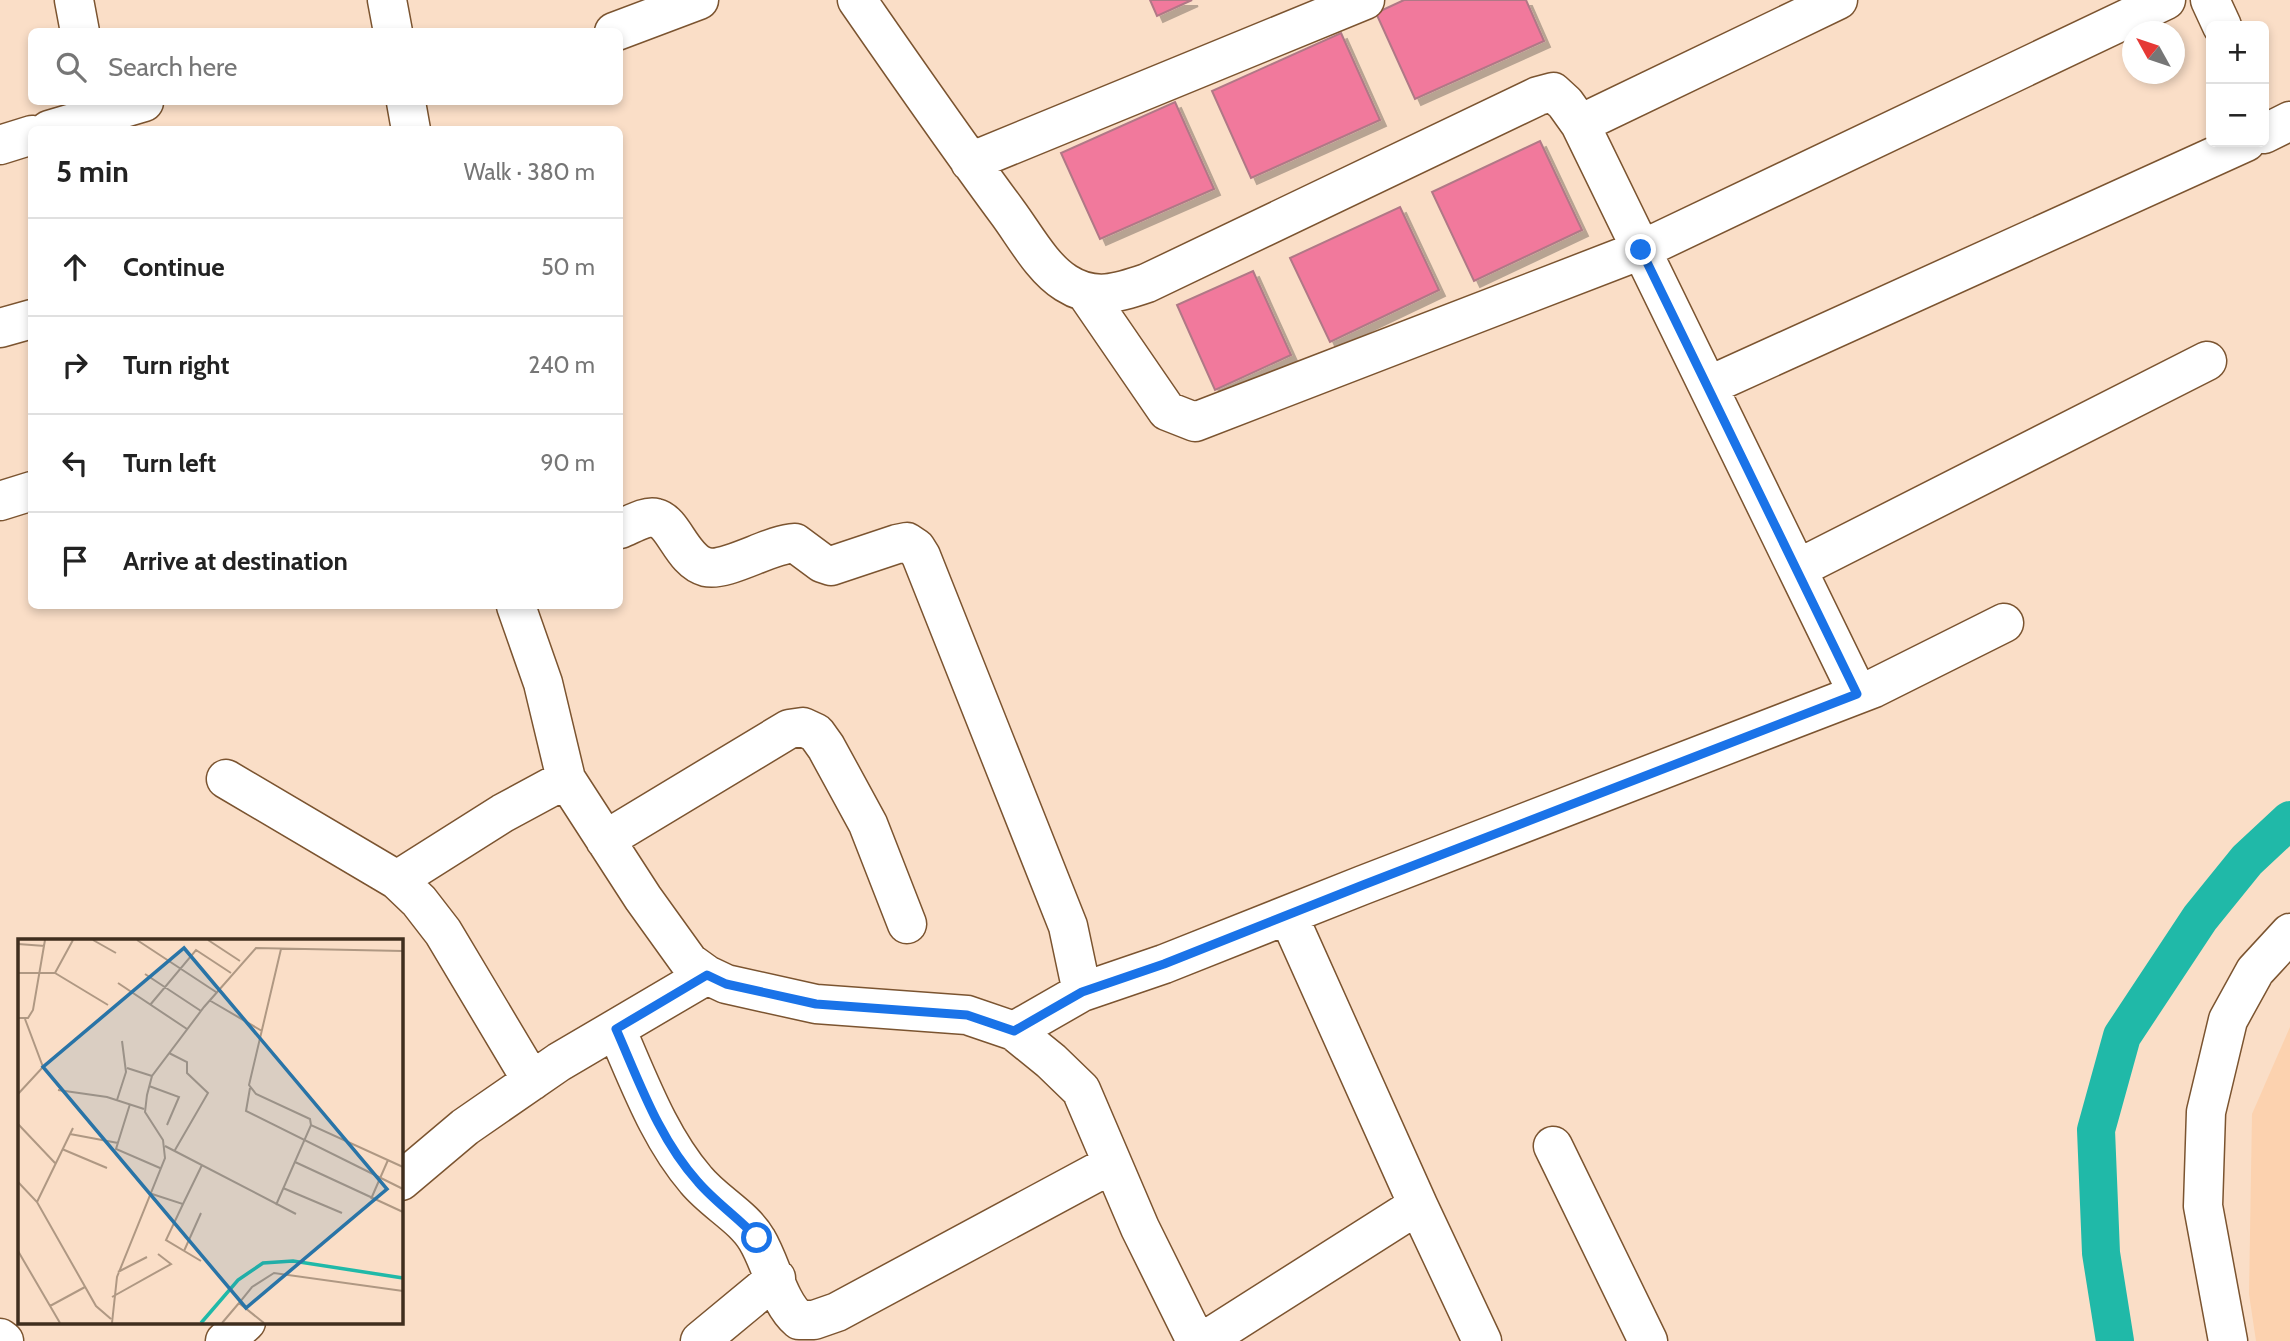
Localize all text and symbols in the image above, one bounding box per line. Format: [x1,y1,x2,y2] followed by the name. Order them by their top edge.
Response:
[2122,21,2185,84] north arrow
[2206,21,2269,147] map controls
[2206,21,2269,84] button: +
[28,28,623,105] search box
[52,48,90,86] icon: search
[108,51,237,83] text: Search here
[2206,84,2269,147] button: −
[56,153,129,190] text: 5 min
[464,158,595,186] text: Walk · 380 m
[1625,234,1656,265] route end
[56,248,94,286] icon: ahead
[123,251,225,283] text: Continue
[541,253,595,281] text: 50 m
[56,346,94,384] icon: right
[123,349,229,381] text: Turn right
[528,351,595,379] text: 240 m
[56,444,94,482] icon: left
[123,447,216,479] text: Turn left
[541,449,595,477] text: 90 m
[56,542,94,580] icon: arrive
[123,545,348,577] text: Arrive at destination
[18,939,402,1324] inset map
[741,1222,772,1253] route start

